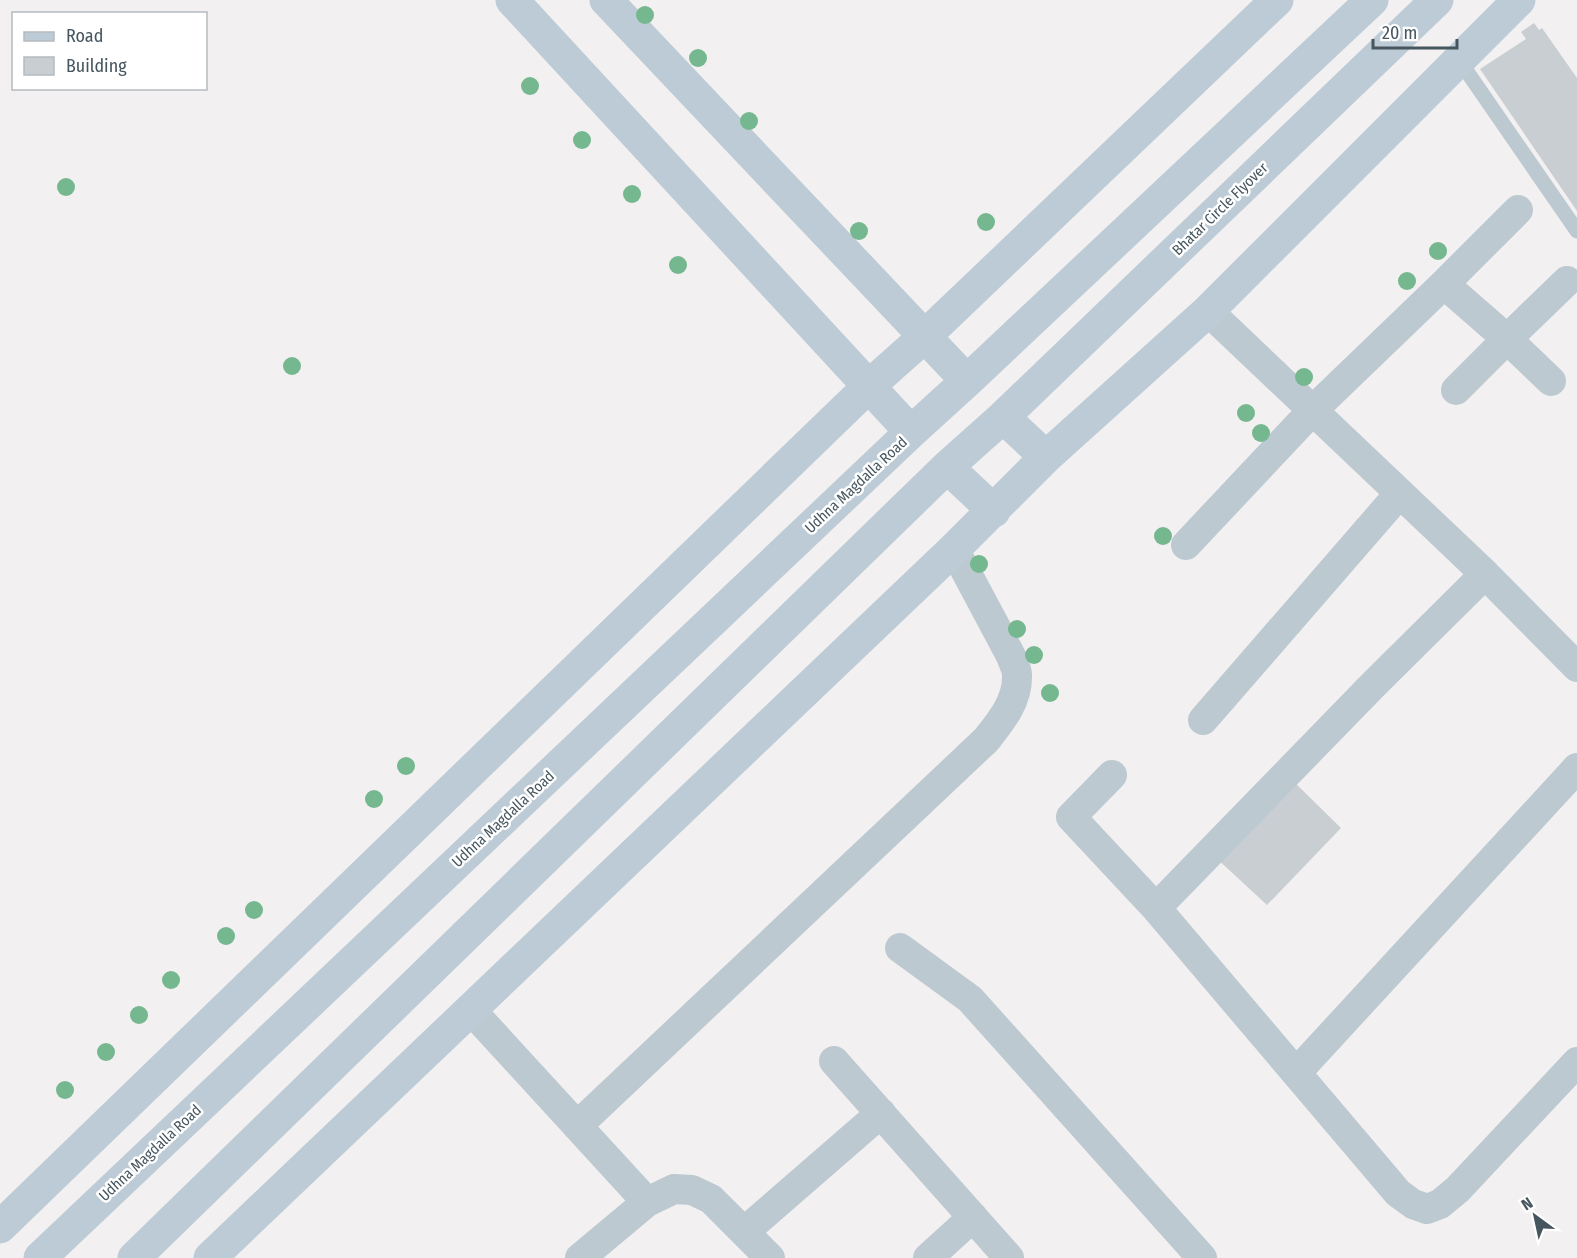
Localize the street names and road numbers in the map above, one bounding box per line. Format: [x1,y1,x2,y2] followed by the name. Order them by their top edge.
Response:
[1169,158,1272,259] street label: Bhatar Circle Flyover
[801,433,911,537] street label: Udhna Magdalla Road
[448,767,558,871] street label: Udhna Magdalla Road
[95,1101,205,1205] street label: Udhna Magdalla Road

